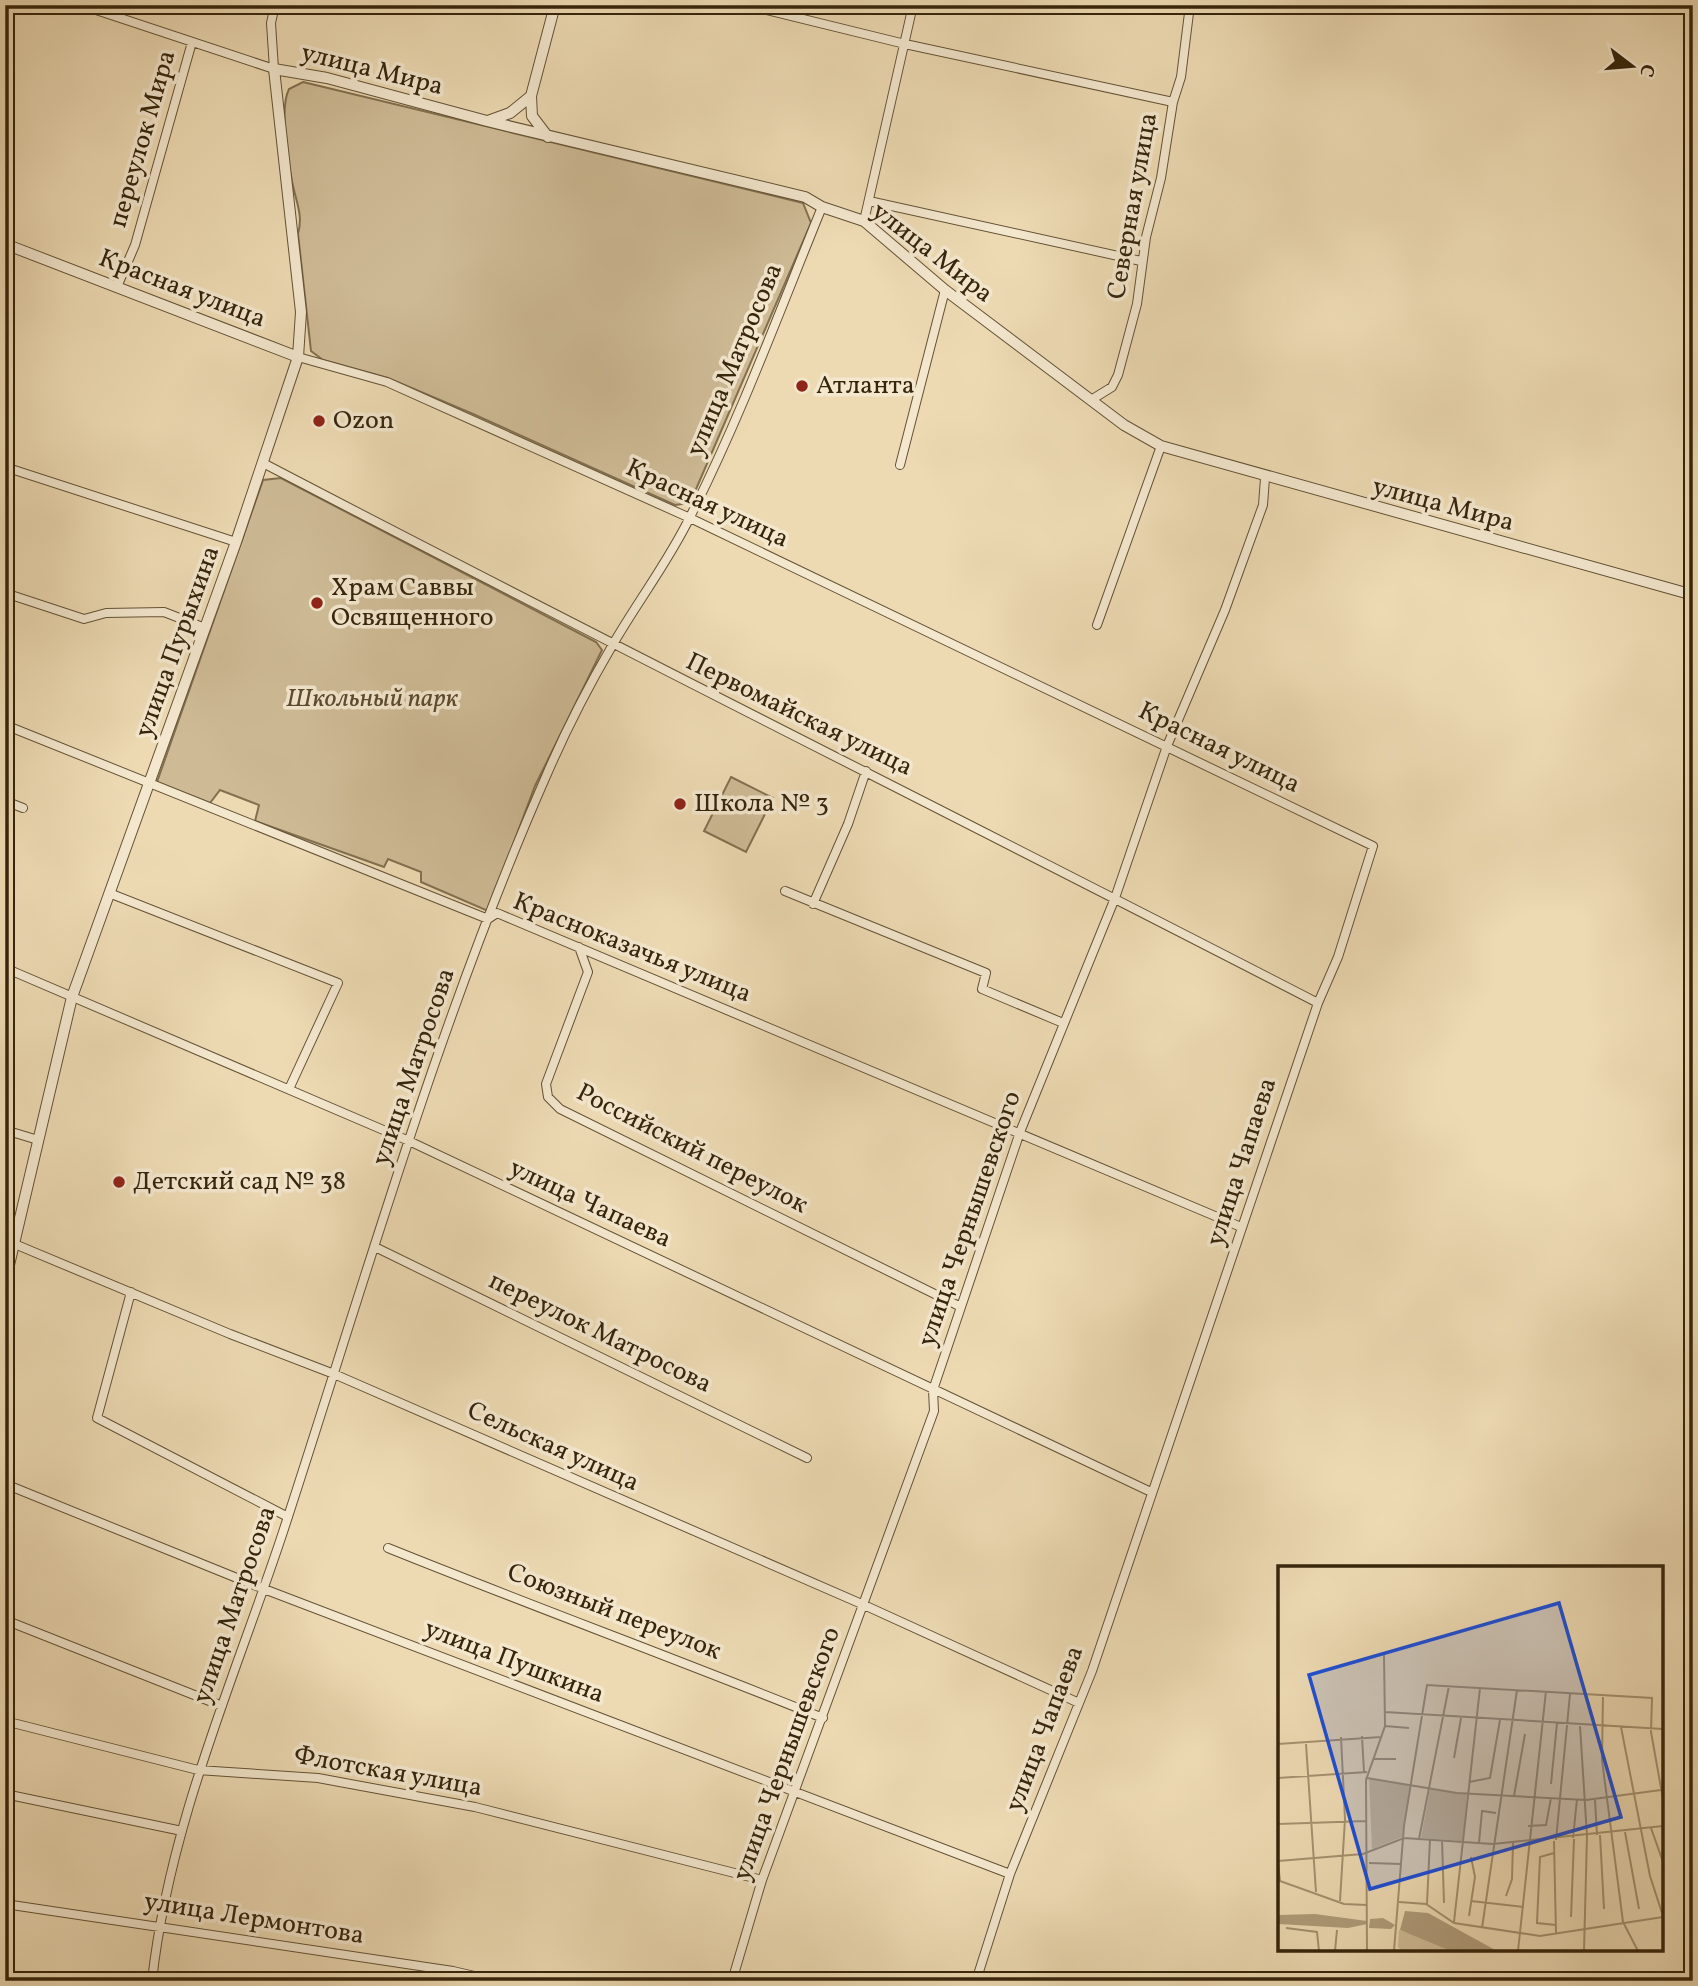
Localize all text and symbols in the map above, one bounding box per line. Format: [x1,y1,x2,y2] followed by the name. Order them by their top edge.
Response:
[1596,32,1666,102] north arrow
[297,35,447,105] street label: улица Мира
[101,46,185,232] street label: переулок Мира
[1632,61,1661,80] text: С
[1099,110,1167,302] street label: Северная улица
[864,194,1000,312] street label: улица Мира
[93,241,271,337] street label: Красная улица
[678,258,792,462] street label: улица Матросова
[816,368,915,404] place label: Атланта
[794,378,810,394] marker: Атланта
[333,403,394,439] place label: Ozon
[311,413,327,429] marker: Ozon
[620,450,794,558] street label: Красная улица
[1368,469,1518,541] street label: улица Мира
[127,541,229,743] street label: улица Пурыхина
[331,570,494,636] place label: Храм Саввы Освященного
[309,595,325,611] marker: Храм Саввы Освященного
[679,644,919,786] street label: Первомайская улица
[286,681,458,717] park label: Школьный парк
[1132,693,1306,803] street label: Красная улица
[694,786,829,822] place label: Школа № 3
[672,796,688,812] marker: Школа № 3
[507,884,757,1012] street label: Красноказачья улица
[363,963,465,1171] street label: улица Матросова
[1198,1073,1286,1251] street label: улица Чапаева
[570,1075,814,1223] street label: Российский переулок
[909,1086,1031,1352] street label: улица Чернышевского
[503,1151,677,1257] street label: улица Чапаева
[133,1164,346,1200] place label: Детский сад № 38
[111,1174,127,1190] marker: Детский сад № 38
[482,1263,718,1403] street label: переулок Матросова
[461,1393,645,1501] street label: Сельская улица
[184,1501,286,1709] street label: улица Матросова
[502,1555,726,1669] street label: Союзный переулок
[1278,1566,1663,1951] inset map
[419,1611,609,1713] street label: улица Пушкина
[724,1622,850,1886] street label: улица Чернышевского
[997,1641,1093,1817] street label: улица Чапаева
[291,1738,485,1806] street label: Флотская улица
[141,1884,367,1954] street label: улица Лермонтова

